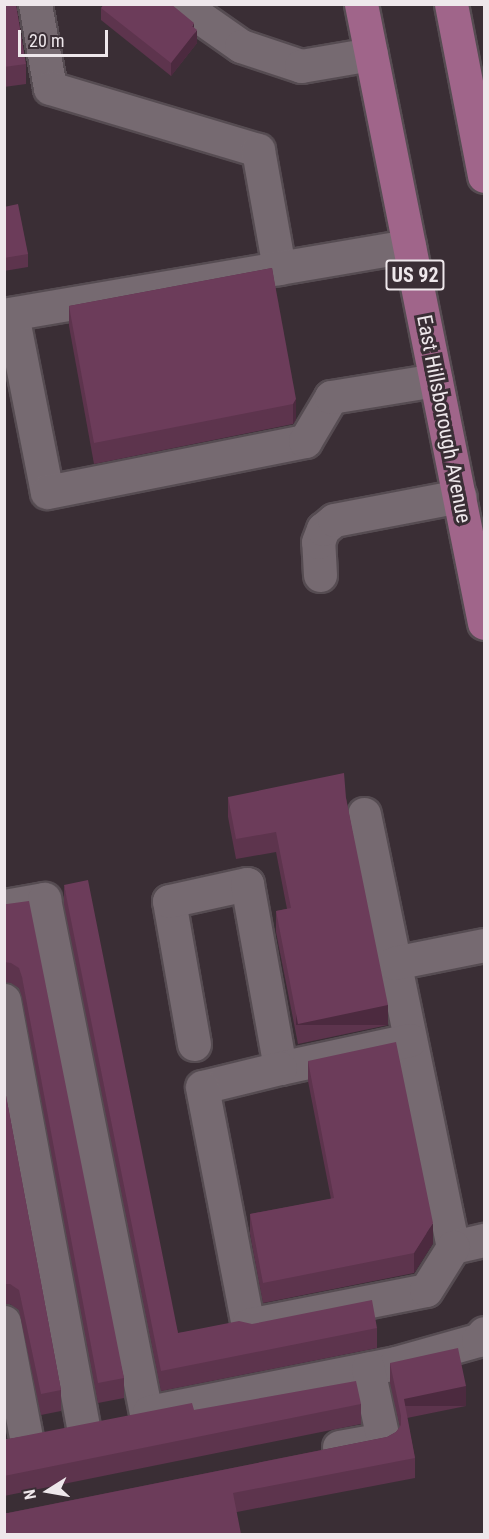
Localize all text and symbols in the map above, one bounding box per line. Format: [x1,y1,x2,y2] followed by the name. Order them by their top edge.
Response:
[21,18,111,56] scale bar
[29,30,64,51] text: 20 m
[385,258,445,292] road number: US 92
[411,313,477,525] street label: East Hillsborough Avenue
[18,1461,78,1521] north arrow
[20,1488,40,1501] text: N

